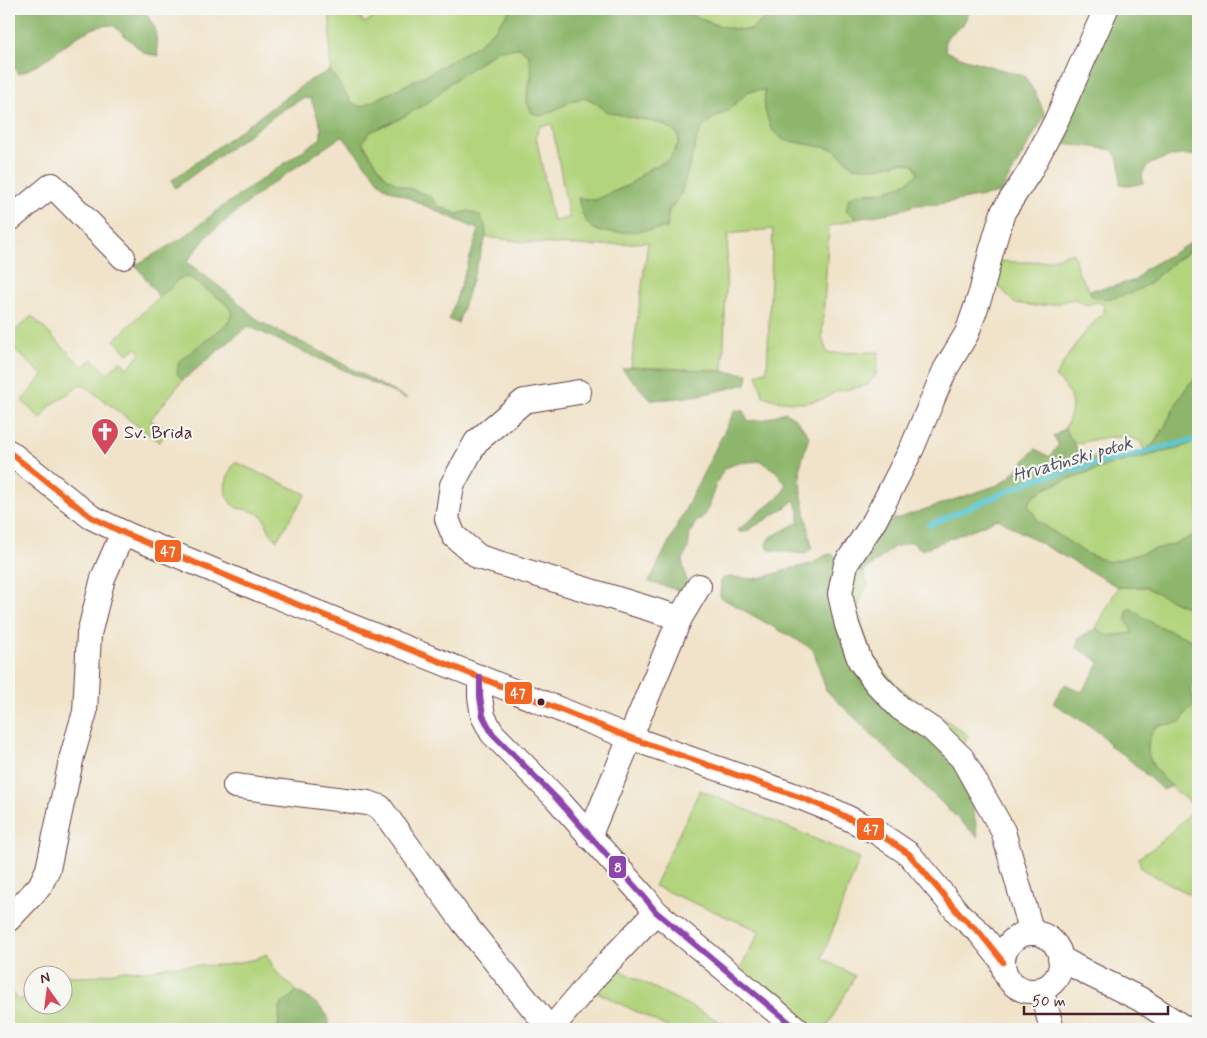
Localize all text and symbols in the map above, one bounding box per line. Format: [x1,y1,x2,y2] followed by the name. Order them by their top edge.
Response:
[90,417,120,456] church icon: Sv. Brida
[124,421,192,445] place label: Sv. Brida
[1010,430,1136,488] water label: Hrvatinski potok
[154,539,182,563] line badge: 47
[160,543,176,561] text: 47
[504,681,533,705] line badge: 47
[510,685,526,703] text: 47
[536,697,546,707] unlabelled marker
[856,817,885,841] line badge: 47
[863,821,879,839] text: 47
[608,855,627,879] line badge: 8
[614,859,622,877] text: 8
[22,966,72,1016] north arrow
[38,968,52,988] text: N
[1024,983,1168,1015] scale bar
[1032,992,1066,1012] text: 50 m

